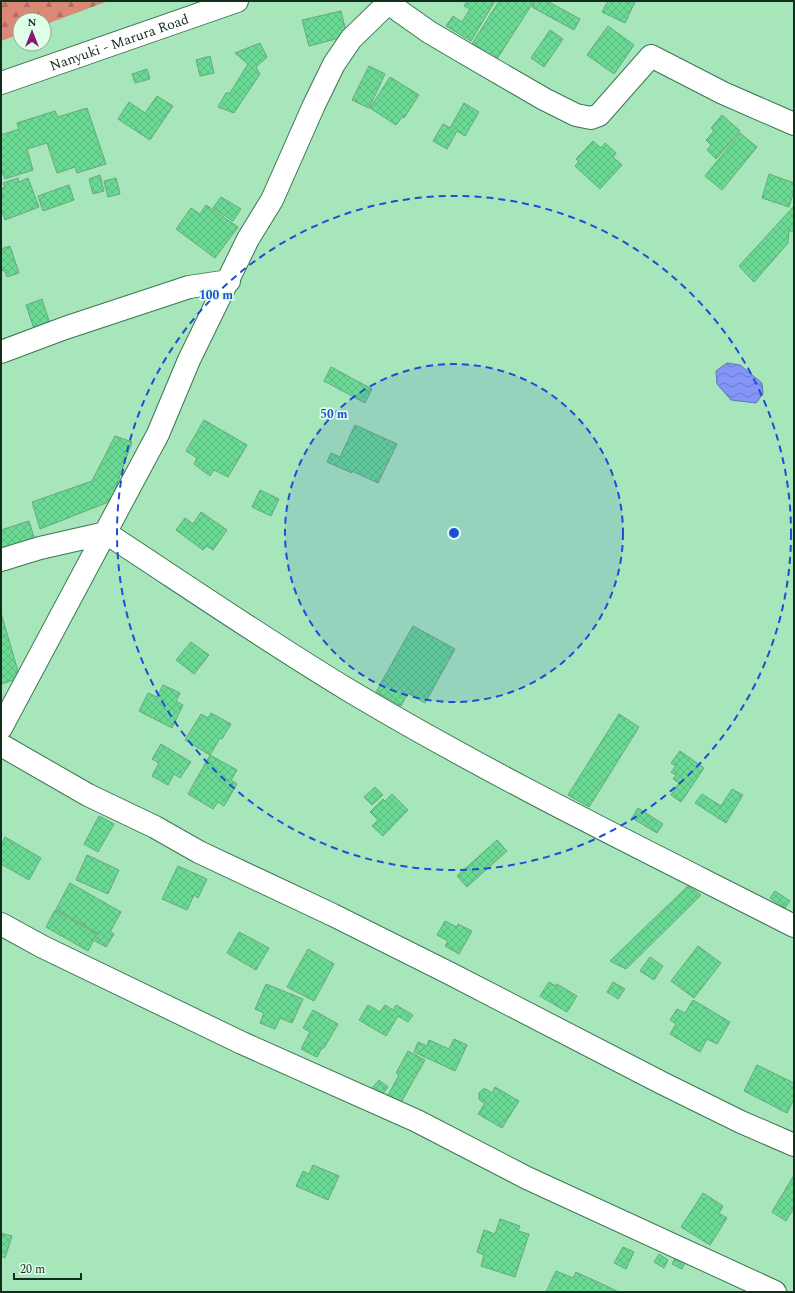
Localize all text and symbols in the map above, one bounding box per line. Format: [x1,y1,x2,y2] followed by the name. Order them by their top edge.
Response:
[47,8,192,76] street label: Nanyuki - Marura Road
[12,12,52,52] north arrow
[28,14,37,31] text: N
[199,286,233,305] text: 100 m
[320,405,348,424] text: 50 m
[447,526,461,540] centre of rings
[14,1255,81,1281] scale bar
[20,1260,45,1279] text: 20 m

